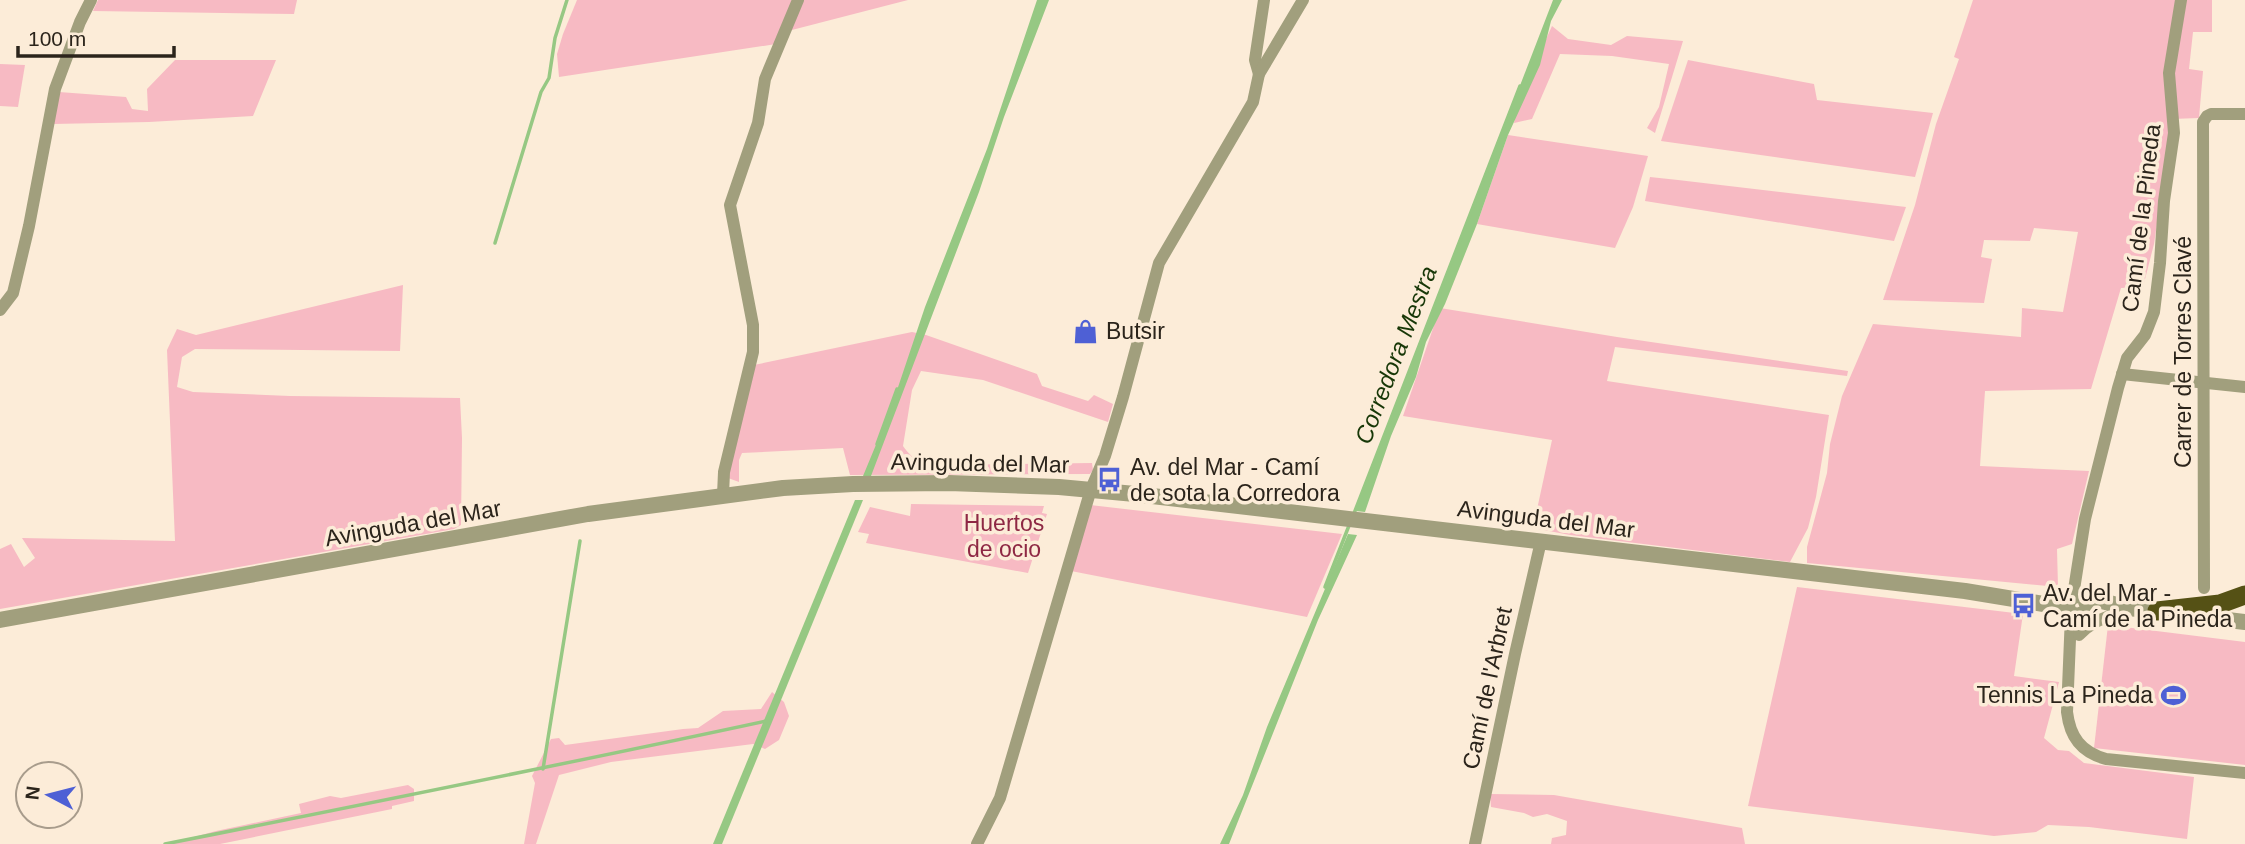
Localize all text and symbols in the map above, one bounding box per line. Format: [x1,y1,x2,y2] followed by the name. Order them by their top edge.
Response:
[18,14,173,58] scale bar
[28,27,86,50] text: 100 m
[2117,122,2165,313] street label: Camí de la Pineda
[2170,236,2196,468] street label: Carrer de Torres Clavé
[1349,262,1442,447] water label: Corredora Mestra
[1072,317,1100,345] shop icon: Butsir
[1106,318,1165,344] place label: Butsir
[890,448,1070,478] street label: Avinguda del Mar
[1130,454,1340,506] place label: Av. del Mar - Camí de sota la Corredora
[1096,466,1124,494] bus stop icon: Av. del Mar - Camí de sota la Corredora
[323,495,504,551] street label: Avinguda del Mar
[1456,495,1637,543] street label: Avinguda del Mar
[964,510,1044,562] park label: Huertos de ocio
[2043,580,2232,632] place label: Av. del Mar - Camí de la Pineda
[2009,592,2037,620] bus stop icon: Av. del Mar - Camí de la Pineda
[1457,604,1517,772] street label: Camí de l'Arbret
[2159,681,2187,709] sports icon: Tennis La Pineda
[1977,682,2153,708] place label: Tennis La Pineda
[14,760,84,830] north arrow
[21,785,44,801] text: N

